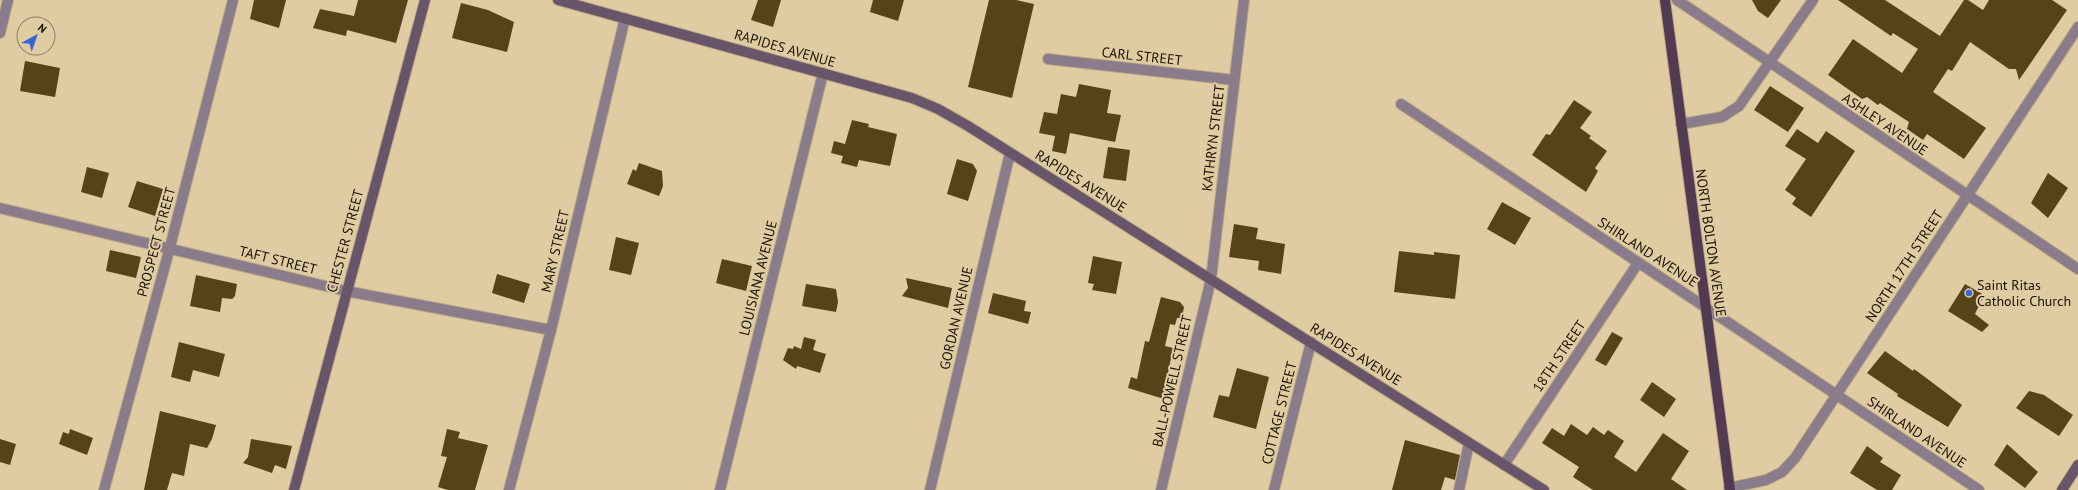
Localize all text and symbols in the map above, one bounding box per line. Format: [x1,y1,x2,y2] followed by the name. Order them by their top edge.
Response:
[16,16,56,56] north arrow
[35,21,50,36] text: N
[732,25,838,71] street label: RAPIDES AVENUE
[1101,43,1183,69] street label: CARL STREET
[1198,83,1229,192] street label: KATHRYN STREET
[1839,89,1931,159] street label: ASHLEY AVENUE
[1032,146,1130,216] street label: RAPIDES AVENUE
[1692,168,1730,318] street label: NORTH BOLTON AVENUE
[133,185,179,299] street label: PROSPECT STREET
[323,187,367,295] street label: CHESTER STREET
[1861,206,1947,325] street label: NORTH 17TH STREET
[537,208,573,294] street label: MARY STREET
[1595,213,1701,291] street label: SHIRLAND AVENUE
[735,218,781,338] street label: LOUISIANA AVENUE
[237,242,319,278] street label: TAFT STREET
[935,265,977,371] street label: GORDAN AVENUE
[1977,276,2071,310] place label: Saint Ritas Catholic Church
[1964,288,1974,298] marker: Saint Ritas Catholic Church
[1148,313,1196,449] street label: BALL-POWELL STREET
[1528,317,1590,395] street label: 18TH STREET
[1307,319,1405,389] street label: RAPIDES AVENUE
[1258,359,1301,466] street label: COTTAGE STREET
[1864,392,1970,472] street label: SHIRLAND AVENUE

